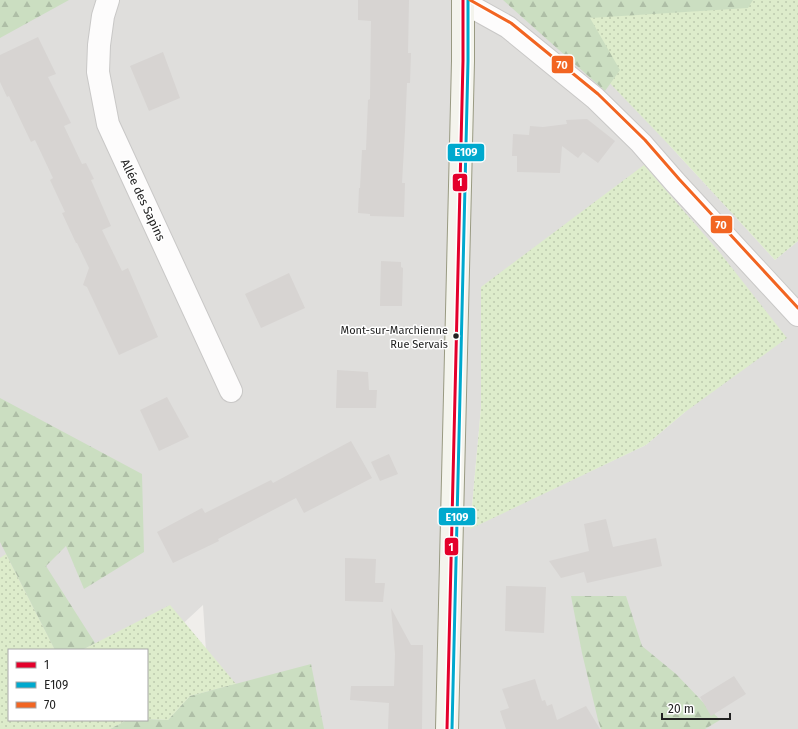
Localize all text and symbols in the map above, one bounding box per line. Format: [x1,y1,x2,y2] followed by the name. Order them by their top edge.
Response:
[551,55,574,74] line badge: 70
[556,59,568,72] text: 70
[447,143,485,162] line badge: E109
[454,146,478,159] text: E109
[118,157,168,244] street label: Allée des Sapins
[452,173,468,192] line badge: 1
[457,176,463,189] text: 1
[710,215,733,234] line badge: 70
[715,219,727,232] text: 70
[341,324,448,351] place label: Mont-sur-Marchienne Rue Servais
[451,331,461,341] marker: Mont-sur-Marchienne Rue Servais
[438,507,476,526] line badge: E109
[445,511,469,524] text: E109
[444,537,459,556] line badge: 1
[448,541,454,554] text: 1
[8,649,148,721] legend
[44,658,49,672] text: 1
[44,678,68,692] text: E109
[662,695,730,721] scale bar
[44,698,56,712] text: 70
[668,702,694,716] text: 20 m

